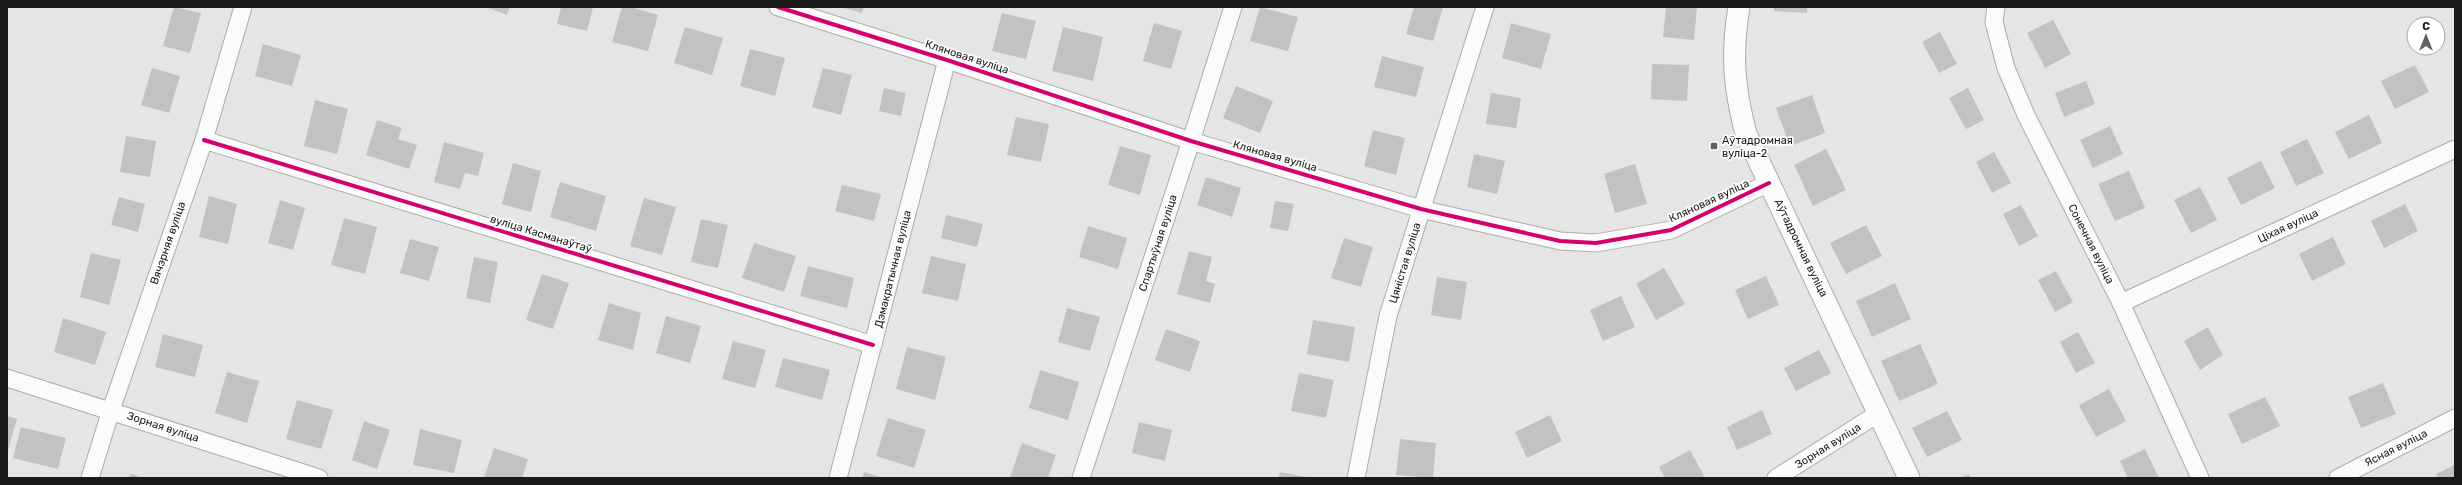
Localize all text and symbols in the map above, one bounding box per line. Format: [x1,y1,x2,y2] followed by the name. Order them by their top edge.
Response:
[2406,16,2446,56] north arrow
[2422,20,2430,33] text: С
[924,37,1010,77] street label: Кляновая вуліца
[1722,134,1793,160] place label: Аўтадромная вуліца-2
[1231,138,1319,174] street label: Кляновая вуліца
[1709,141,1719,151] marker: Аўтадромная вуліца-2
[1667,177,1751,225] street label: Кляновая вуліца
[1136,193,1180,293] street label: Спартыўная вуліца
[1772,197,1830,299] street label: Аўтадромная вуліца
[148,200,188,286] street label: Вячэрняя вуліца
[2065,202,2117,286] street label: Сонечная вуліца
[2256,206,2320,246] street label: Ціхая вуліца
[872,209,914,329] street label: Дэмакратычная вуліца
[489,212,593,256] street label: вуліца Касманаўтаў
[1387,221,1423,305] street label: Цяністая вуліца
[125,409,201,445] street label: Зорная вуліца
[1793,421,1863,471] street label: Зорная вуліца
[2362,427,2430,469] street label: Ясная вуліца

